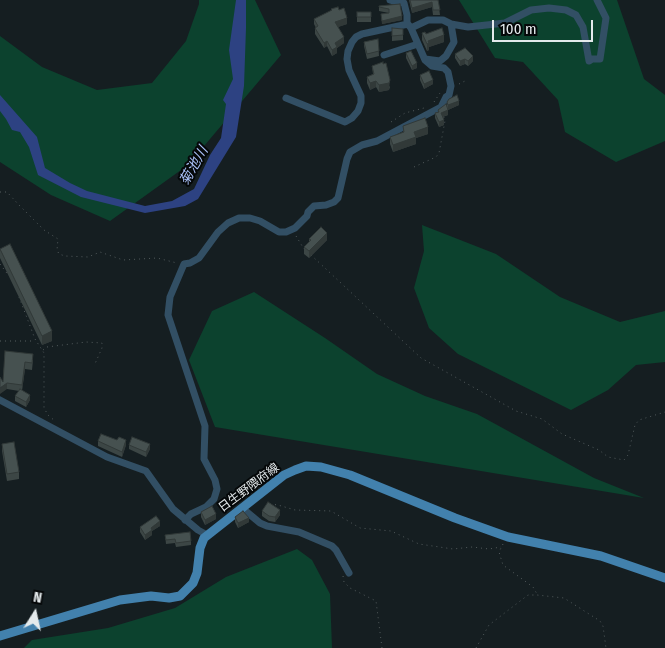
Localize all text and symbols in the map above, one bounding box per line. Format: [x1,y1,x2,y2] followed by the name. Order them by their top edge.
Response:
[495,10,596,42] scale bar
[500,20,537,38] text: 100 m
[176,144,212,188] water label: 菊池川
[216,461,282,515] street label: 日生野隈府線
[10,588,60,638] north arrow
[32,589,43,607] text: N

